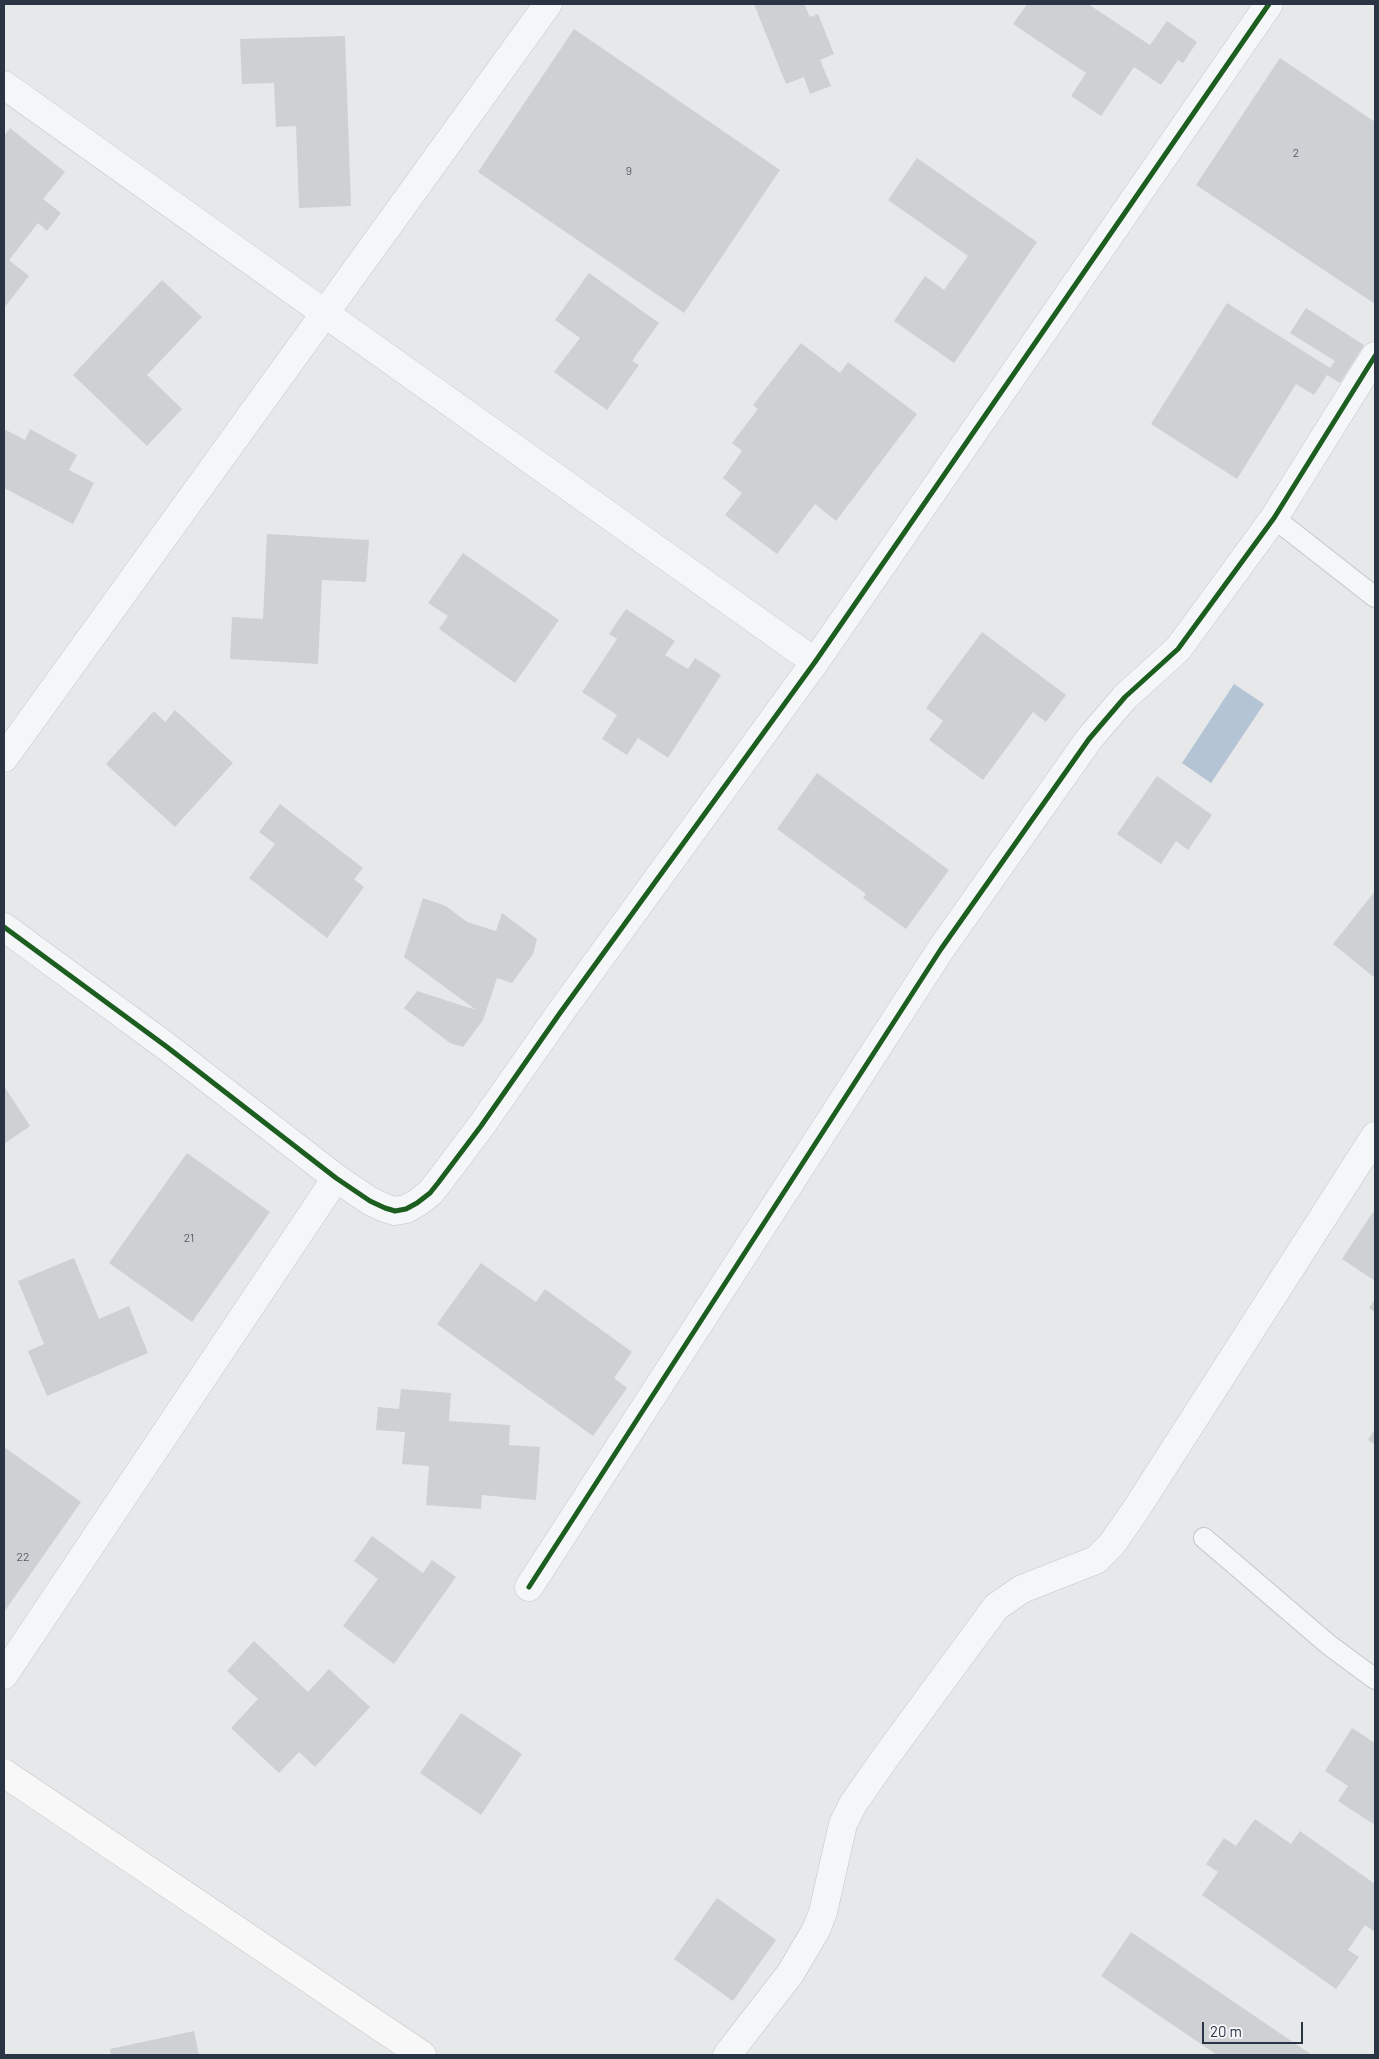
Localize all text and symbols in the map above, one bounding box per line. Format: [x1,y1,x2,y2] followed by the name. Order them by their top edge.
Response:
[1293,146,1299,160] house number: 2
[626,164,632,178] house number: 9
[184,1231,194,1245] house number: 21
[17,1550,29,1564] house number: 22
[1204,2012,1305,2044] scale bar
[1210,2022,1242,2040] text: 20 m

